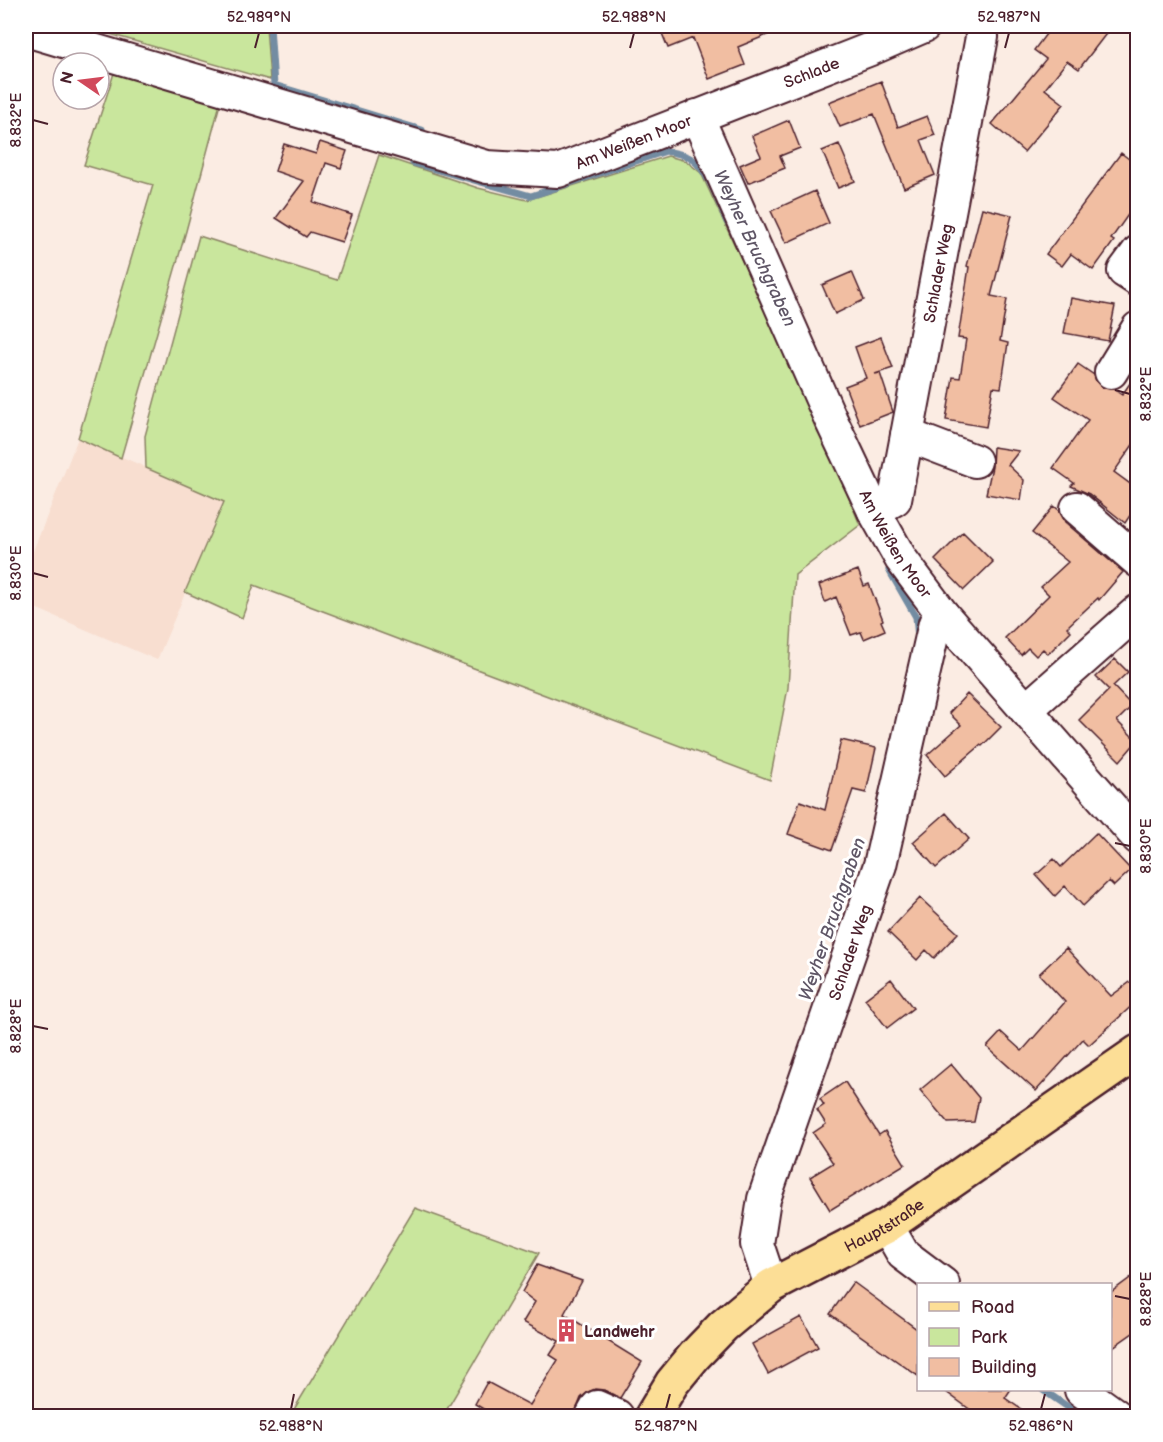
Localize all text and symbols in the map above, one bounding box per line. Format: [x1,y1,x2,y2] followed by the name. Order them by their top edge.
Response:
[227,8,291,27] text: 52.989°N
[602,8,666,27] text: 52.988°N
[977,8,1041,27] text: 52.987°N
[51,51,111,111] north arrow
[781,54,843,93] street label: Schlade
[57,70,79,86] text: N
[7,92,26,147] text: 8.832°E
[573,112,695,174] street label: Am Weißen Moor
[709,166,800,330] water label: Weyher Bruchgraben
[920,222,958,324] street label: Schlader Weg
[1137,366,1156,421] text: 8.832°E
[854,487,935,602] street label: Am Weißen Moor
[7,545,26,601] text: 8.830°E
[1137,818,1156,874] text: 8.830°E
[795,835,870,1003] water label: Weyher Bruchgraben
[826,902,877,1003] street label: Schlader Weg
[7,998,26,1053] text: 8.828°E
[842,1195,929,1257] street label: Hauptstraße
[1137,1271,1156,1326] text: 8.828°E
[917,1283,1112,1391] legend
[971,1297,1015,1318] text: Road
[553,1318,579,1344] building icon: Landwehr
[584,1323,655,1342] place label: Landwehr
[971,1327,1007,1348] text: Park
[971,1357,1037,1378] text: Building
[259,1417,323,1436] text: 52.988°N
[634,1417,698,1436] text: 52.987°N
[1009,1417,1073,1436] text: 52.986°N

